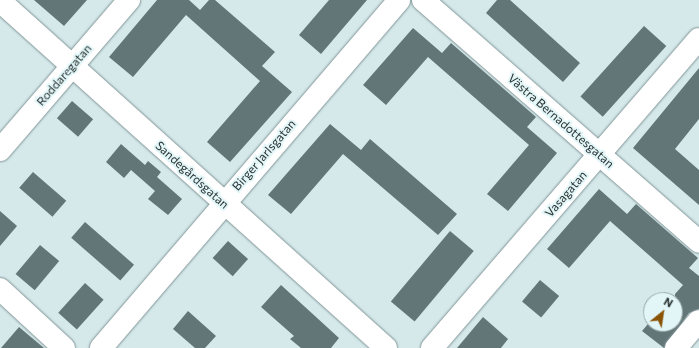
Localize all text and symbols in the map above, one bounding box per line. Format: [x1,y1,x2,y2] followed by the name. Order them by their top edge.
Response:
[33,41,95,109] street label: Roddaregatan
[505,71,617,171] street label: Västra Bernadottesgatan
[229,117,299,193] street label: Birger Jarlsgatan
[152,138,232,212] street label: Sandegårdsgatan
[542,168,590,220] street label: Vasagatan
[643,292,683,332] north arrow
[662,294,676,310] text: N

